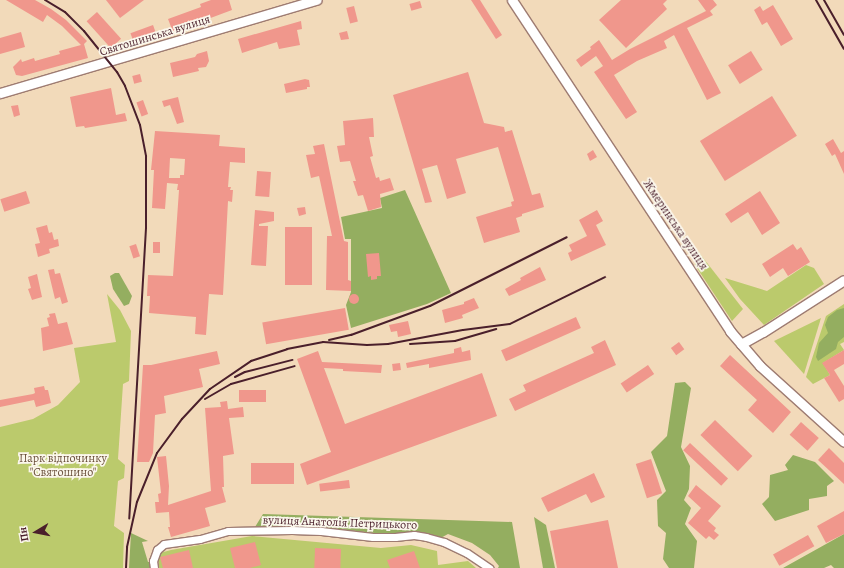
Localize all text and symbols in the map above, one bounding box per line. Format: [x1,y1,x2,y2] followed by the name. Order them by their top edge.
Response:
[98,12,212,60] street label: Святошинська вулиця
[639,177,711,273] street label: Жмеринська вулиця
[19,452,107,480] park label: Парк відпочинку "Святошино"
[16,512,56,552] north arrow
[262,513,418,533] street label: вулиця Анатолія Петрицького
[15,526,32,543] text: Пн

